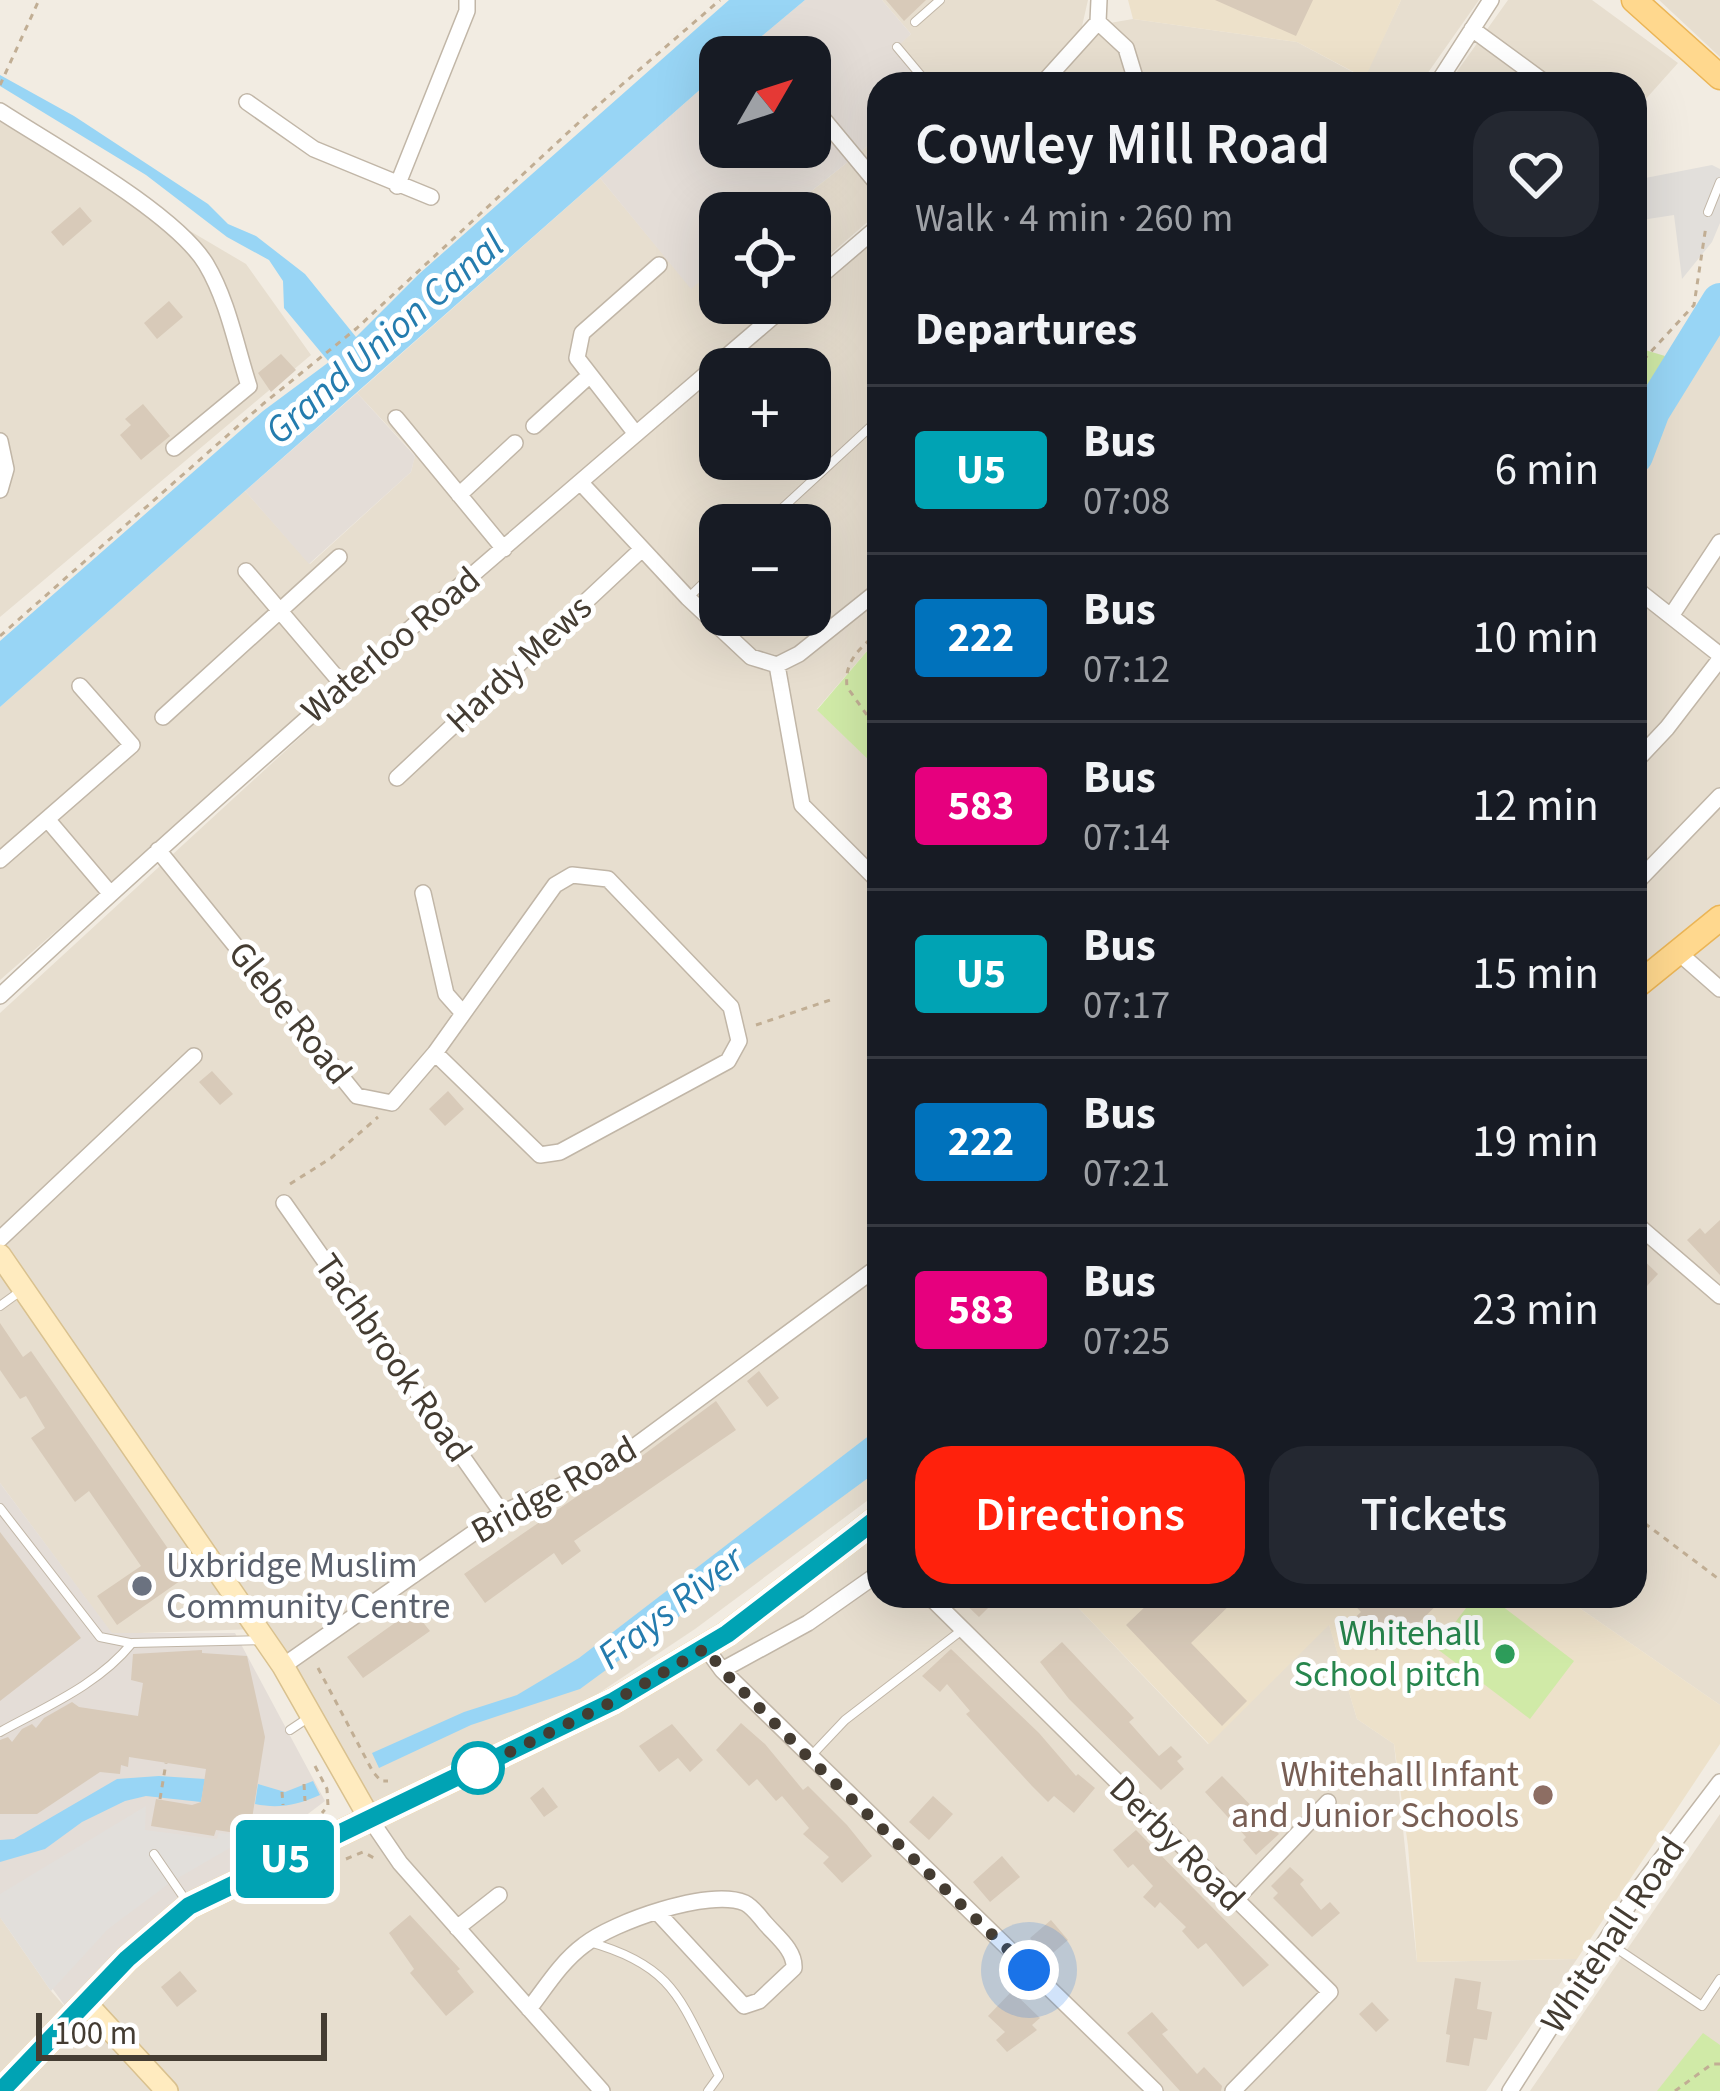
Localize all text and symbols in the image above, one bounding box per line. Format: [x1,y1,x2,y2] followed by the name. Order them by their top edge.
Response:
[699,36,831,168] north arrow
[699,36,831,636] map controls
[915,105,1330,186] text: Cowley Mill Road
[1473,111,1599,237] button: heart
[915,191,1233,247] text: Walk · 4 min · 260 m
[699,192,831,324] button: locate
[253,218,517,458] water label: Grand Union Canal
[915,298,1137,362] text: Departures
[699,348,831,480] button: +
[1083,410,1156,474] text: Bus
[1495,438,1599,502] text: 6 min
[956,440,1006,500] text: U5
[1083,474,1170,530] text: 07:08
[699,504,831,636] button: −
[290,555,492,735] street label: Waterloo Road
[1083,578,1156,642] text: Bus
[435,583,603,745] street label: Hardy Mews
[1472,606,1599,670] text: 10 min
[948,608,1014,668] text: 222
[1083,642,1170,698] text: 07:12
[1083,746,1156,810] text: Bus
[1472,774,1599,838] text: 12 min
[948,776,1014,836] text: 583
[1083,810,1170,866] text: 07:14
[1083,914,1156,978] text: Bus
[216,930,364,1096] street label: Glebe Road
[1472,942,1599,1006] text: 15 min
[956,944,1006,1004] text: U5
[1083,978,1170,1034] text: 07:17
[1083,1082,1156,1146] text: Bus
[1472,1110,1599,1174] text: 19 min
[948,1112,1014,1172] text: 222
[1083,1146,1170,1202] text: 07:21
[302,1243,484,1473] street label: Tachbrook Road
[1083,1250,1156,1314] text: Bus
[1472,1278,1599,1342] text: 23 min
[948,1280,1014,1340] text: 583
[1083,1314,1170,1370] text: 07:25
[462,1423,646,1557] street label: Bridge Road
[915,1446,1245,1584] button: Directions
[1269,1446,1599,1584] button: Tickets
[586,1532,758,1683] water label: Frays River
[166,1540,450,1632] place label: Uxbridge Muslim Community Centre
[129,1573,155,1599] marker: Uxbridge Muslim Community Centre
[1294,1608,1481,1700] place label: Whitehall School pitch
[1492,1641,1518,1667] marker: Whitehall School pitch
[453,1743,503,1793] unlabelled marker
[1231,1749,1519,1841] place label: Whitehall Infant and Junior Schools
[1098,1765,1256,1923] street label: Derby Road
[1530,1782,1556,1808] marker: Whitehall Infant and Junior Schools
[231,1820,339,1898] line badge: U5
[1528,1827,1698,2043] street label: Whitehall Road
[260,1829,310,1889] text: U5
[999,1940,1059,2000] your location
[36,2007,327,2060] scale bar
[54,2010,137,2057] text: 100 m

